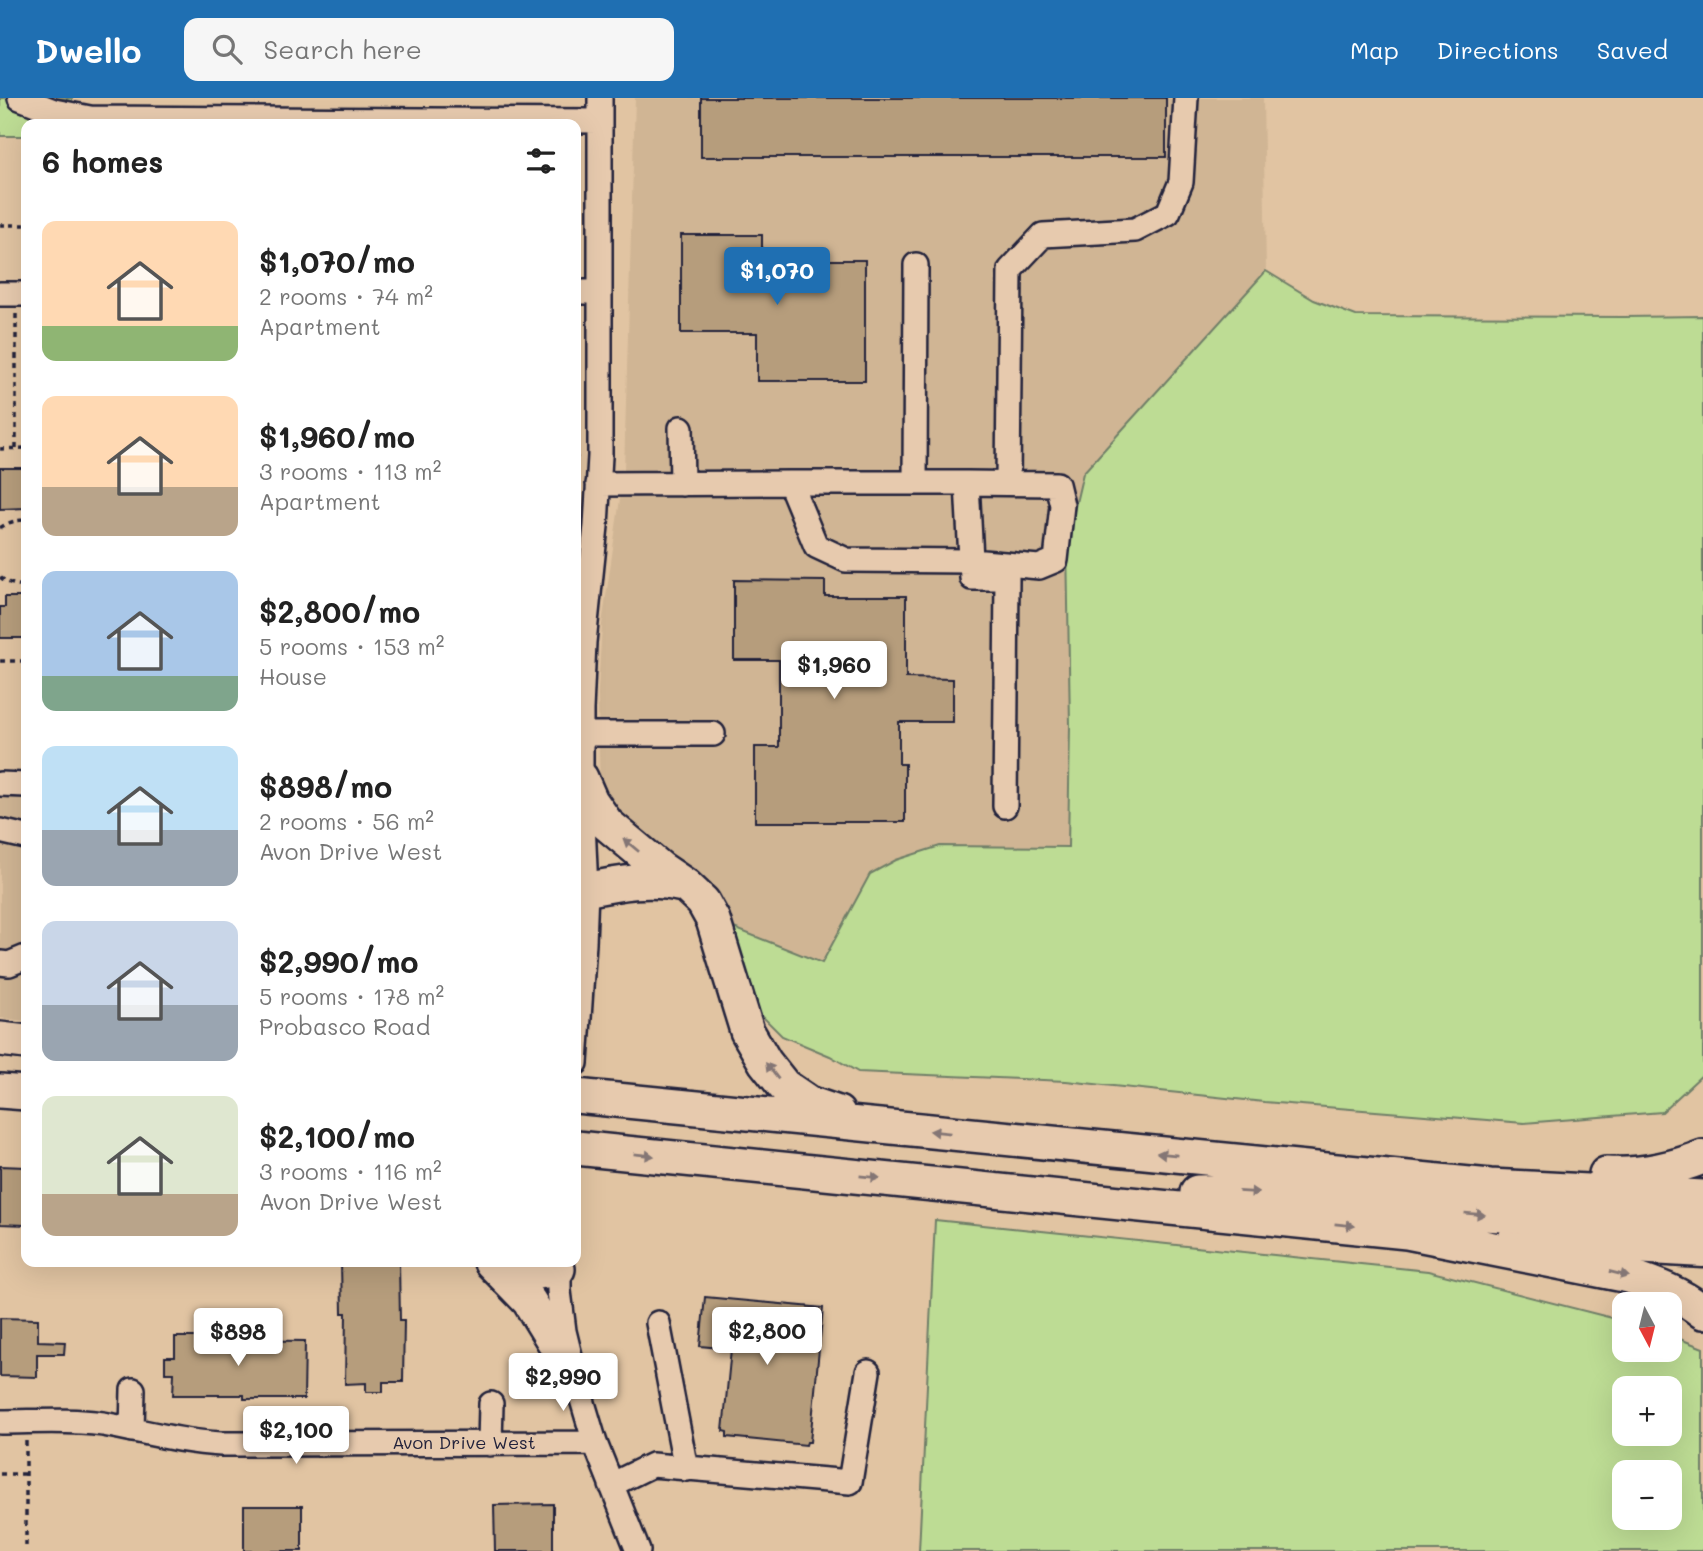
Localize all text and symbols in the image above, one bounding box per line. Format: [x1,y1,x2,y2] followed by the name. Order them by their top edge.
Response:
[184,18,674,81] search box
[35,28,142,71] text: Dwello
[208,30,246,68] icon: search
[264,32,422,66] text: Search here
[1350,34,1399,65] text: Map
[1437,34,1559,65] text: Directions
[1597,34,1668,65] text: Saved
[42,141,163,181] text: 6 homes
[522,142,560,180] icon: filters
[259,241,415,281] text: $1,070/mo
[720,248,834,307] pin: $1,070
[98,249,182,333] icon: home
[740,255,814,285] text: $1,070
[259,281,433,311] text: 2 rooms · 74 m²
[259,311,381,341] text: Apartment
[259,416,415,456] text: $1,960/mo
[98,424,182,508] icon: home
[259,456,441,486] text: 3 rooms · 113 m²
[259,486,381,516] text: Apartment
[259,591,420,631] text: $2,800/mo
[98,599,182,683] icon: home
[259,631,444,661] text: 5 rooms · 153 m²
[777,642,891,701] pin: $1,960
[797,649,871,679] text: $1,960
[259,661,327,691] text: House
[259,766,392,806] text: $898/mo
[98,774,182,858] icon: home
[259,806,434,836] text: 2 rooms · 56 m²
[259,836,442,866] text: Avon Drive West
[623,838,640,853] one-way arrow
[259,941,418,981] text: $2,990/mo
[98,949,182,1033] icon: home
[259,981,444,1011] text: 5 rooms · 178 m²
[259,1011,430,1041] text: Probasco Road
[765,1062,780,1080] one-way arrow
[259,1116,415,1156] text: $2,100/mo
[98,1124,182,1208] icon: home
[929,1126,951,1137] one-way arrow
[1155,1149,1177,1160] one-way arrow
[633,1150,655,1161] one-way arrow
[259,1156,442,1186] text: 3 rooms · 116 m²
[859,1172,881,1183] one-way arrow
[259,1186,442,1216] text: Avon Drive West
[1238,1186,1260,1197] one-way arrow
[1465,1209,1487,1220] one-way arrow
[1334,1220,1356,1231] one-way arrow
[1608,1268,1630,1279] one-way arrow
[1612,1292,1682,1362] north arrow
[1612,1292,1682,1530] map controls
[197,1308,279,1368] pin: $898
[710,1308,824,1367] pin: $2,800
[728,1315,806,1345] text: $2,800
[210,1316,266,1346] text: $898
[506,1354,620,1413] pin: $2,990
[525,1361,601,1391] text: $2,990
[1612,1376,1682,1446] button: +
[239,1406,353,1466] pin: $2,100
[259,1414,333,1444] text: $2,100
[392,1430,536,1454] street label: Avon Drive West
[1612,1460,1682,1530] button: −

